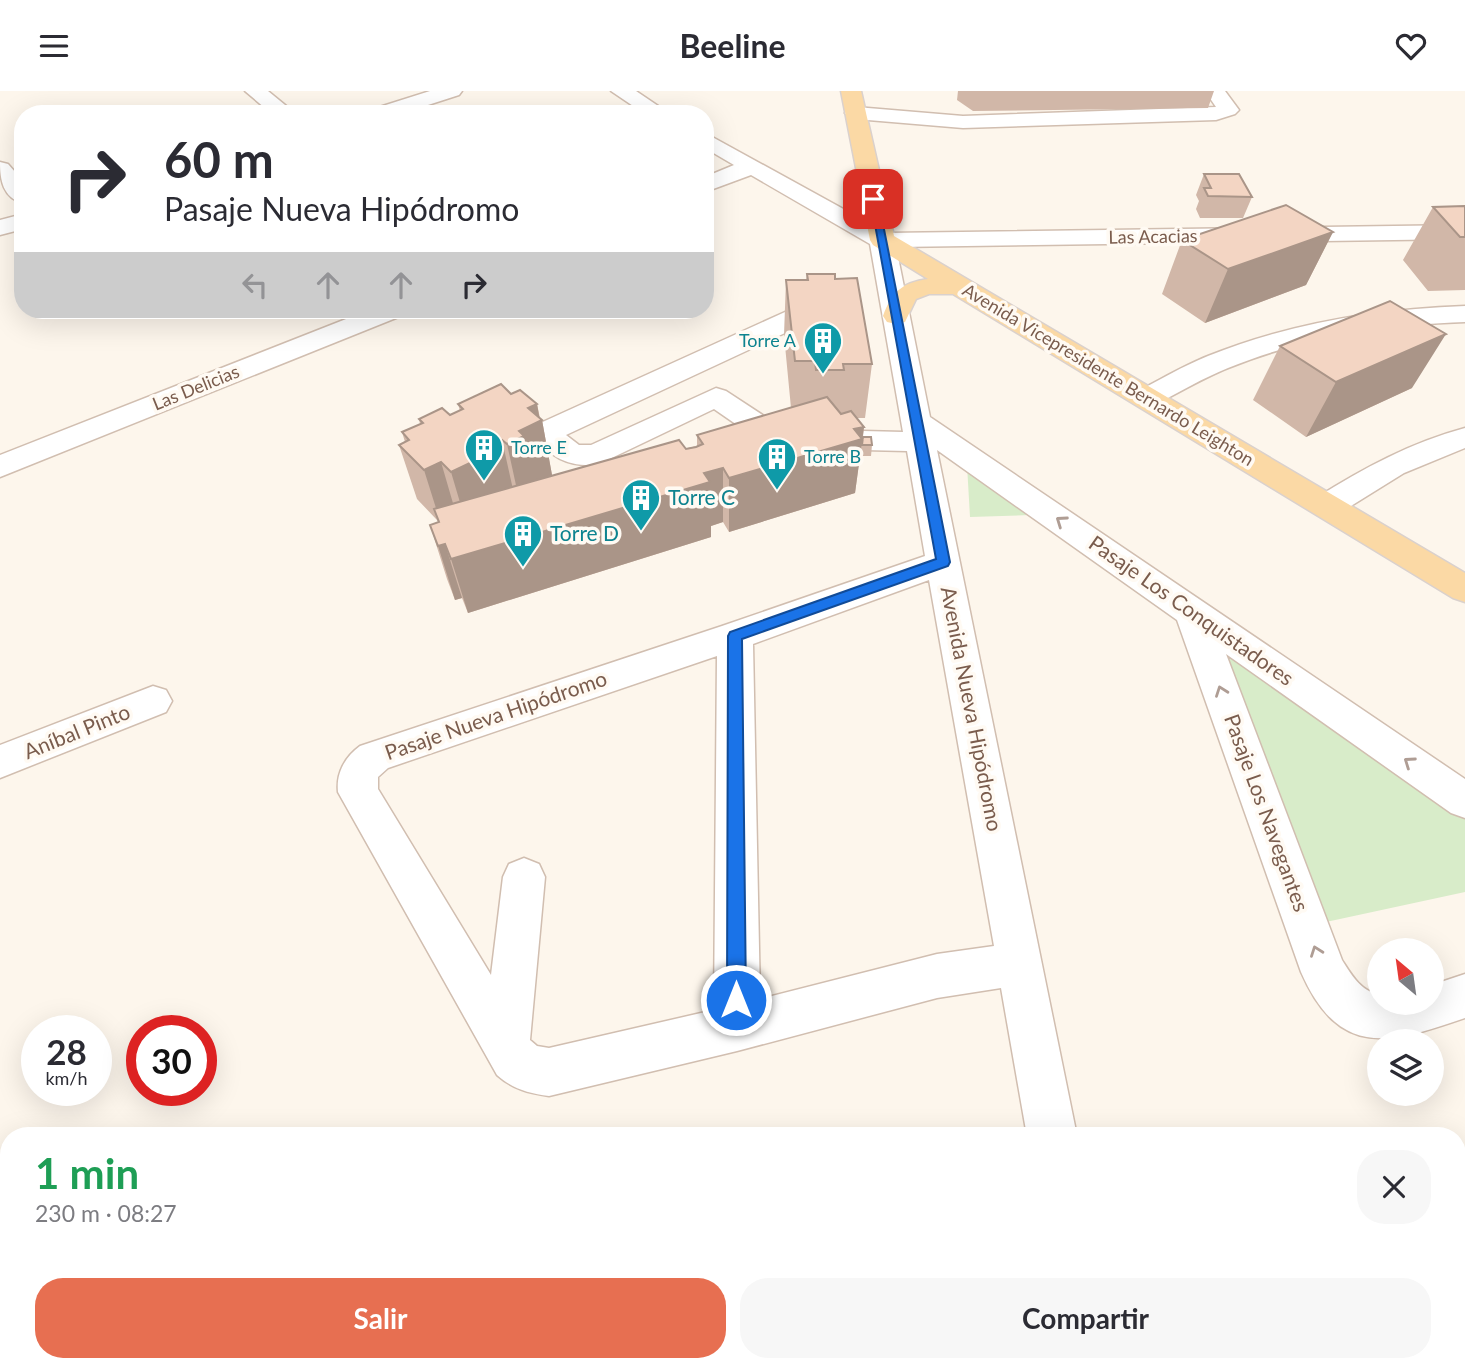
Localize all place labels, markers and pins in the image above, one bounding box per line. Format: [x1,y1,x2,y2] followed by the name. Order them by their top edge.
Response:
[843,169,903,229] pin
[802,320,844,375] building icon: Torre A
[739,329,797,351] place label: Torre A
[463,427,505,482] building icon: Torre E
[511,436,567,458] place label: Torre E
[756,436,798,491] building icon: Torre B
[804,445,861,467] place label: Torre B
[620,477,662,532] building icon: Torre C
[668,484,735,509] place label: Torre C
[502,513,544,568] building icon: Torre D
[550,520,619,545] place label: Torre D

